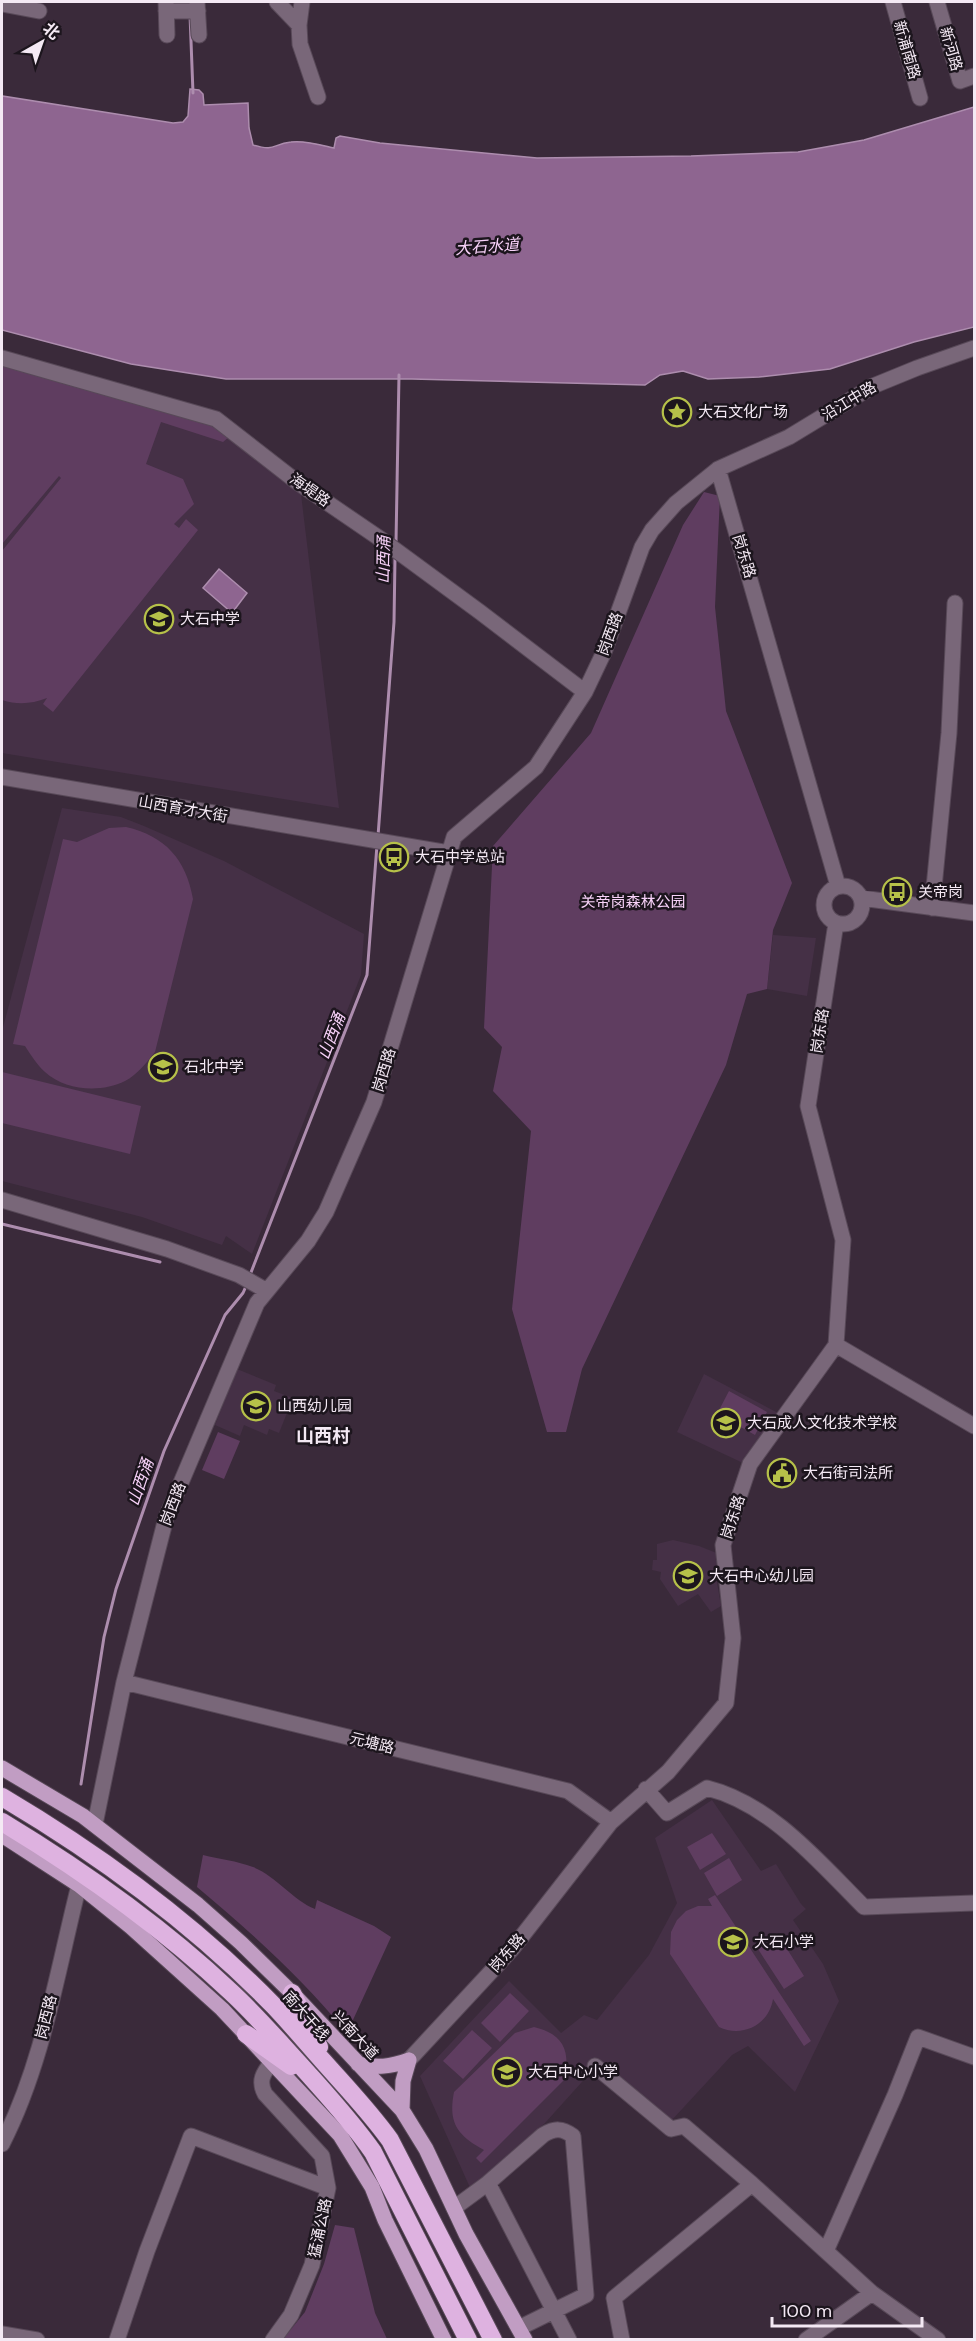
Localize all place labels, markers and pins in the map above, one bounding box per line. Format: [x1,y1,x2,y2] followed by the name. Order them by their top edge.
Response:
[661,396,693,428] place icon: 大石文化广场
[698,402,788,422] place label: 大石文化广场
[143,603,175,635] school or university icon: 大石中学
[180,609,240,629] place label: 大石中学
[378,841,410,873] bus stop icon: 大石中学总站
[415,847,505,867] place label: 大石中学总站
[881,876,913,908] bus stop icon: 关帝岗
[918,882,963,902] place label: 关帝岗
[147,1051,179,1083] school or university icon: 石北中学
[184,1057,244,1077] place label: 石北中学
[240,1390,272,1422] school or university icon: 山西幼儿园
[277,1396,352,1416] place label: 山西幼儿园
[710,1407,742,1439] school or university icon: 大石成人文化技术学校
[747,1413,897,1433] place label: 大石成人文化技术学校
[766,1457,798,1489] public building icon: 大石街司法所
[803,1463,893,1483] place label: 大石街司法所
[672,1560,704,1592] school or university icon: 大石中心幼儿园
[709,1566,814,1586] place label: 大石中心幼儿园
[717,1926,749,1958] school or university icon: 大石小学
[754,1932,814,1952] place label: 大石小学
[491,2056,523,2088] school or university icon: 大石中心小学
[528,2062,618,2082] place label: 大石中心小学

